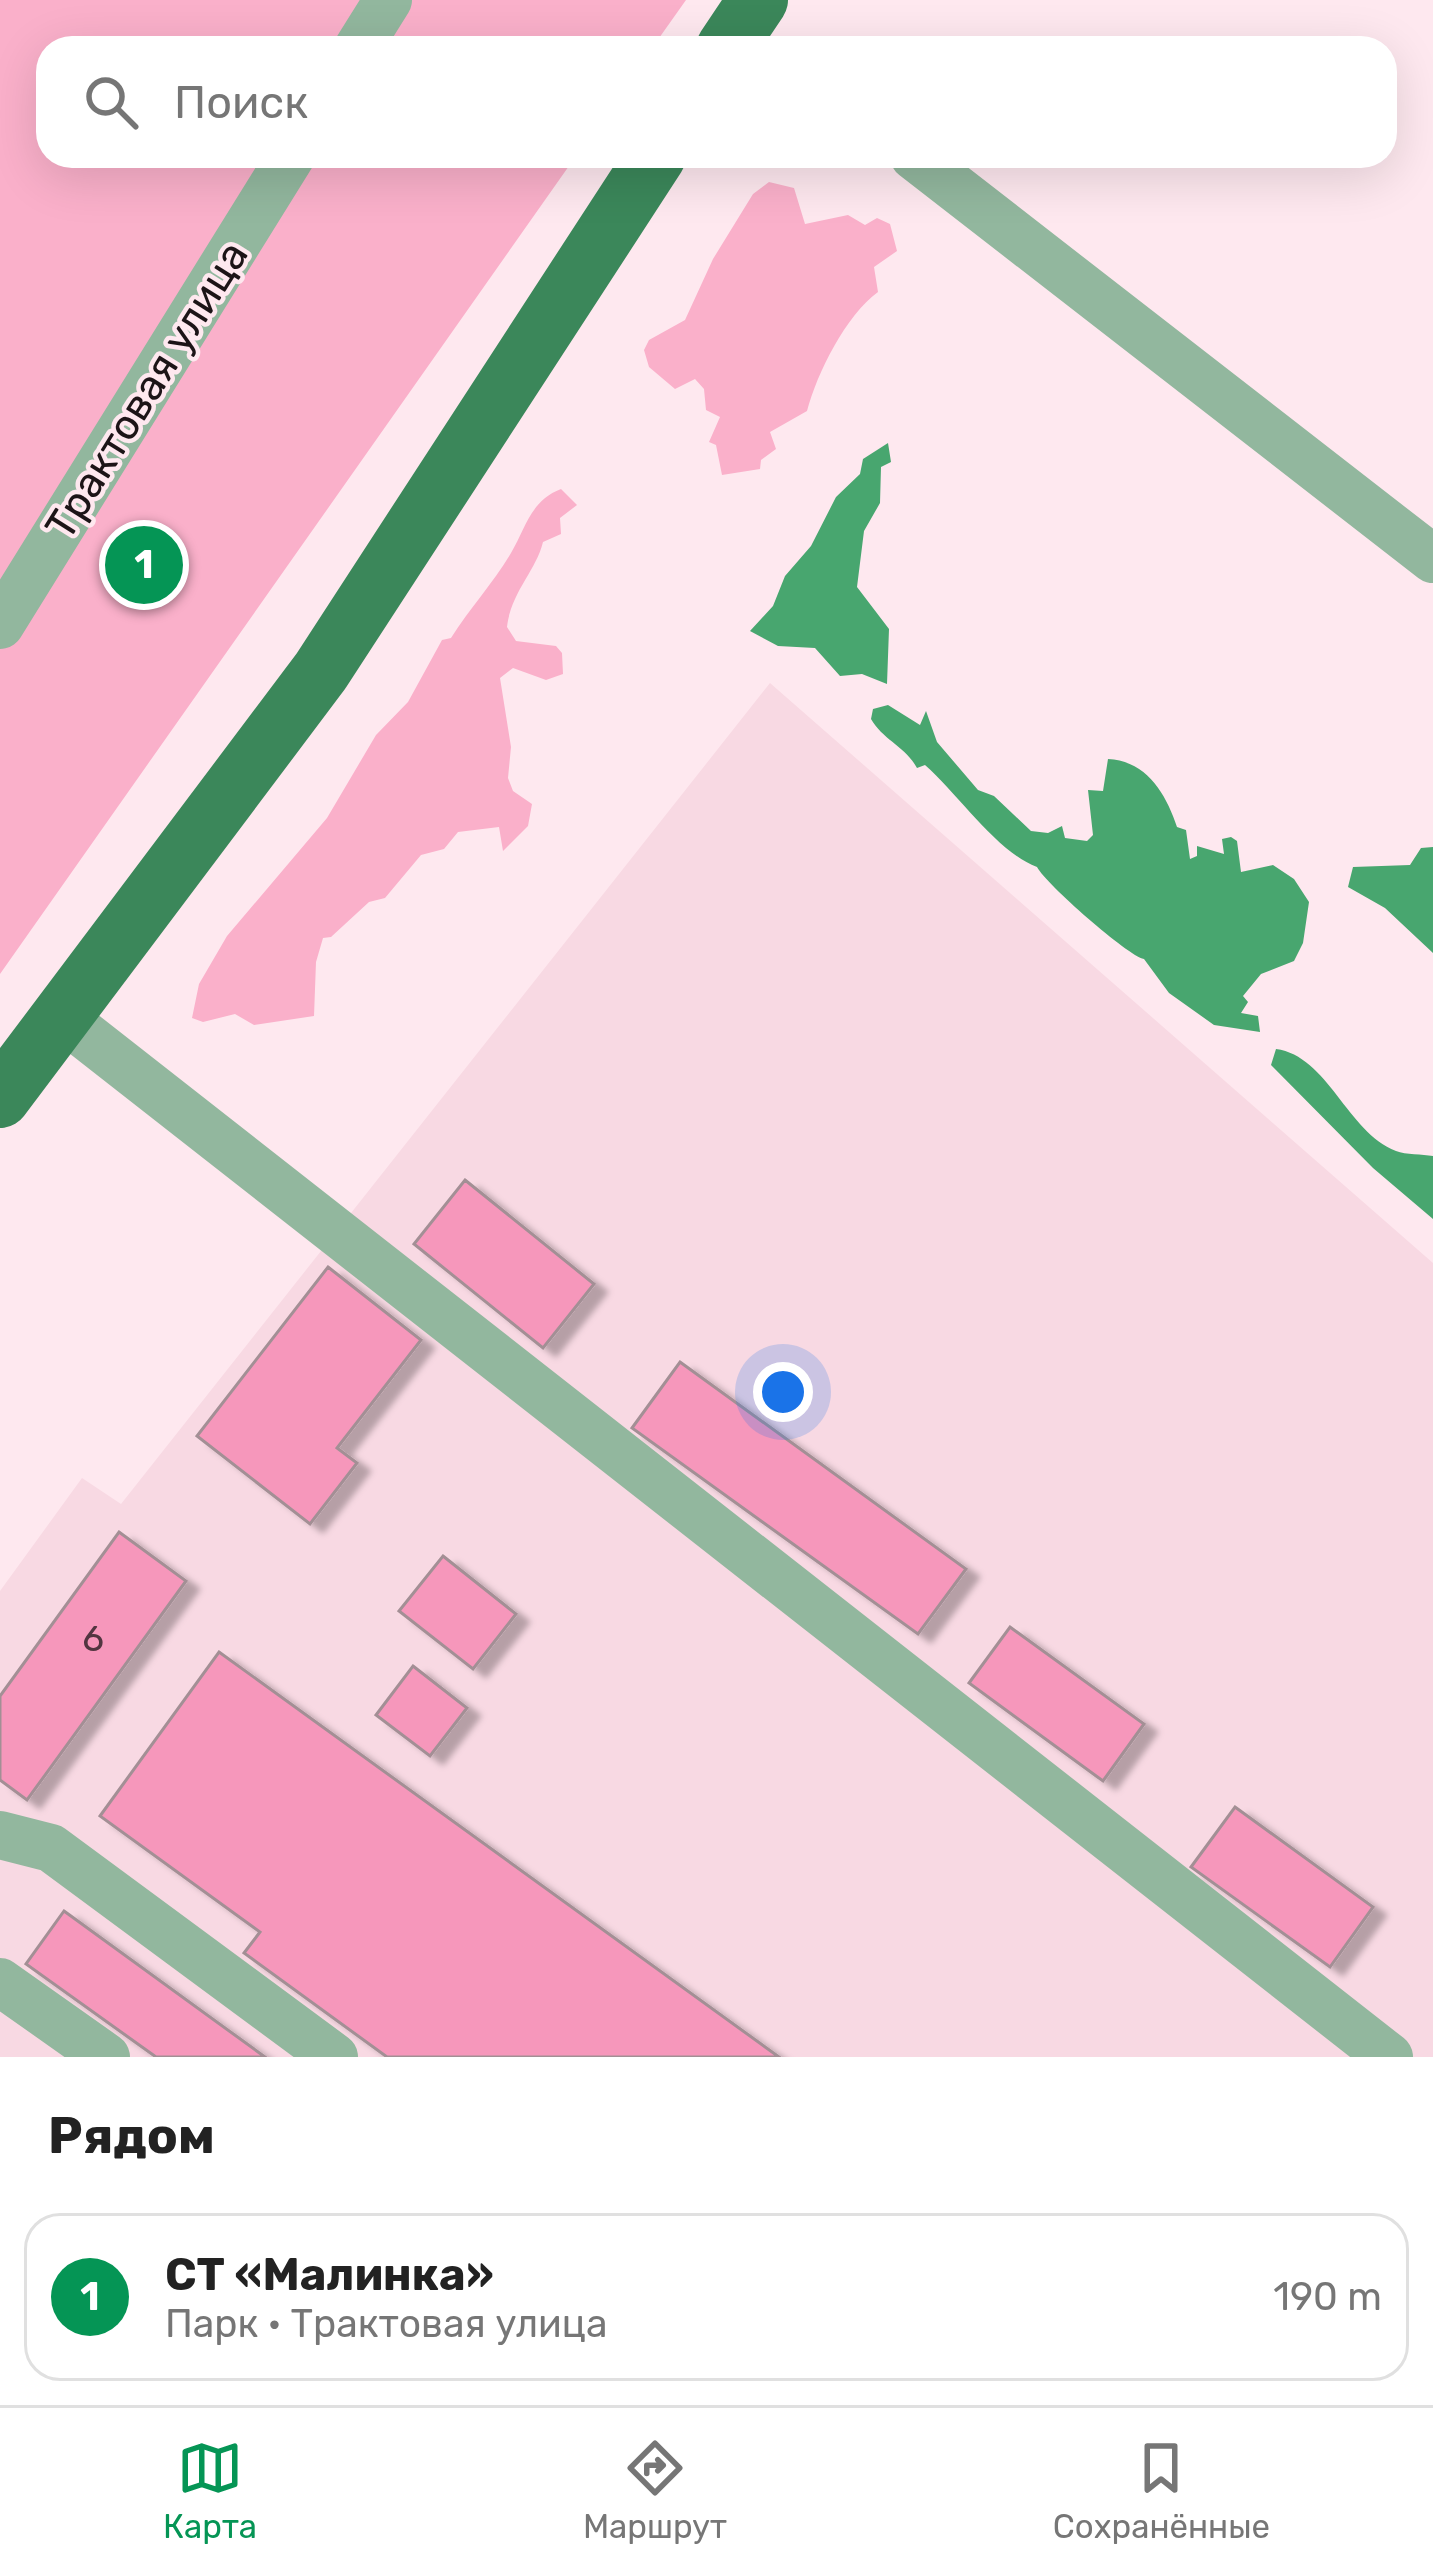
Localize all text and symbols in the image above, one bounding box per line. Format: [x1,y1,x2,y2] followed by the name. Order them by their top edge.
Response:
[36,36,1397,168] search box
[78,69,144,135] icon: search
[174,76,308,129] text: Поиск
[35,233,259,549] street label: Трактовая улица
[105,520,183,610] pin: 1
[753,1362,813,1422] your location
[82,1617,104,1660] house number: 6
[48,2105,215,2166] text: Рядом
[165,2248,494,2301] text: CТ «Малинка»
[80,2274,100,2320] text: 1
[1273,2274,1382,2320] text: 190 m
[165,2301,608,2347] text: Парк · Трактовая улица
[163,2435,257,2546] tab: Карта
[583,2435,727,2546] tab: Маршрут
[1053,2435,1270,2546] tab: Сохранённые

